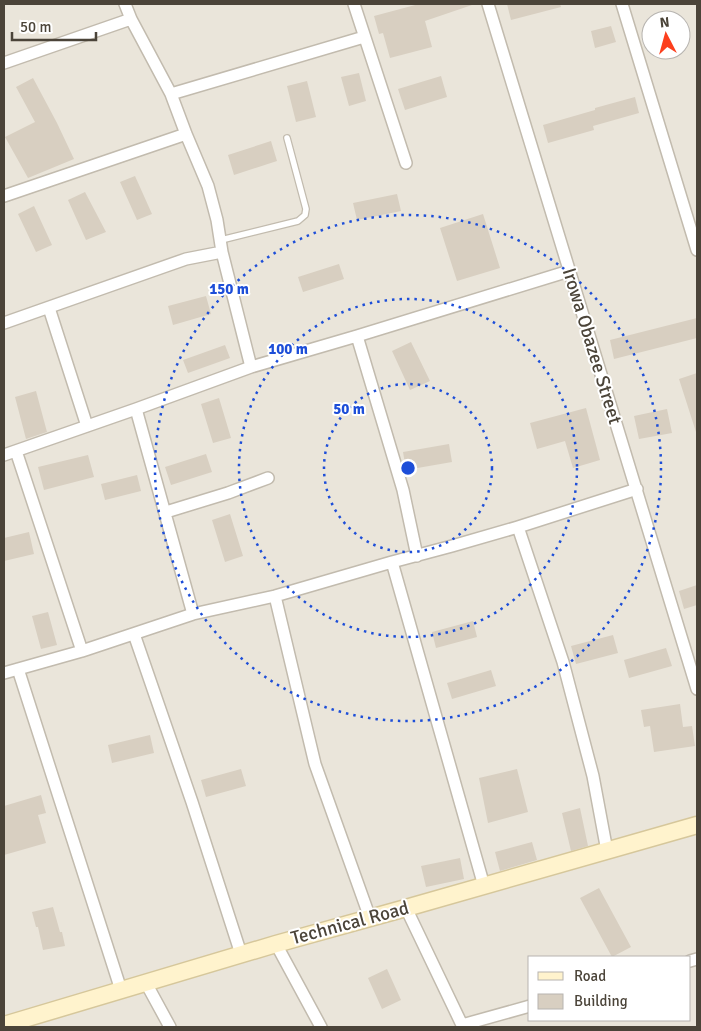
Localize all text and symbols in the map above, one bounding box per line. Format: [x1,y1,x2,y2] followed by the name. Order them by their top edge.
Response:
[12,10,96,42] scale bar
[641,10,691,60] north arrow
[659,14,670,32] text: N
[20,18,51,36] text: 50 m
[557,265,627,427] street label: Irowa Obazee Street
[209,280,249,298] text: 150 m
[268,340,308,358] text: 100 m
[333,400,365,418] text: 50 m
[399,459,417,477] centre of rings
[288,896,412,950] street label: Technical Road
[528,956,691,1021] legend
[574,967,606,985] text: Road
[574,992,628,1010] text: Building

